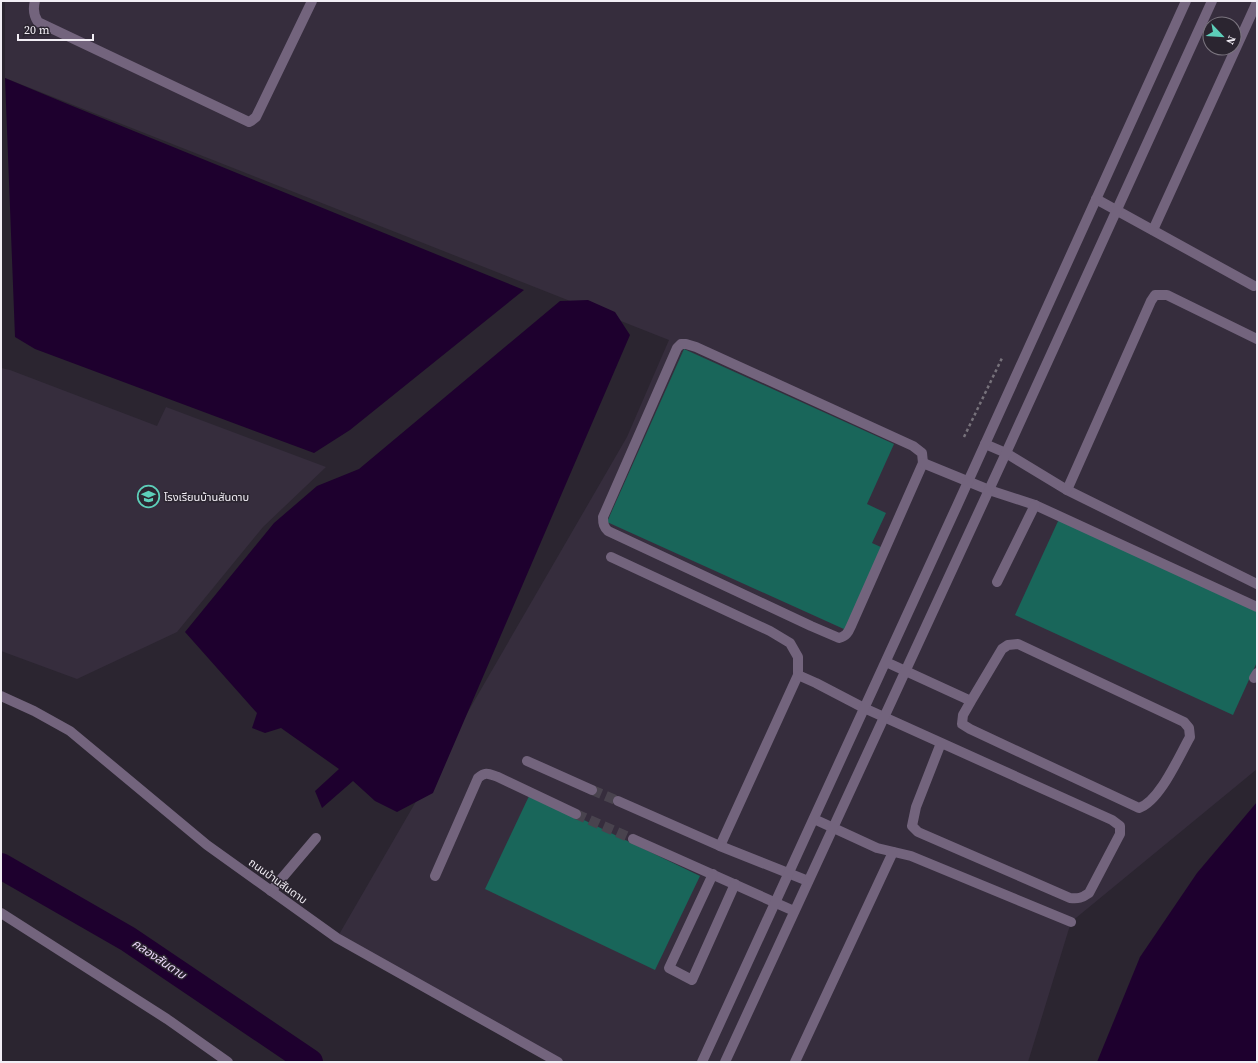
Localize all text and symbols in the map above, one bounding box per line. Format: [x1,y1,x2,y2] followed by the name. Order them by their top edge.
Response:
[18,16,93,42] scale bar
[1202,16,1242,56] north arrow
[24,22,50,38] text: 20 m
[1222,33,1239,47] text: N
[135,484,161,510] school or university icon: โรงเรียนบ้านสันดาบ
[164,490,249,505] place label: โรงเรียนบ้านสันดาบ
[245,855,310,908] street label: ถนนบ้านสันดาบ
[129,935,189,983] water label: คลองสันดาบ

